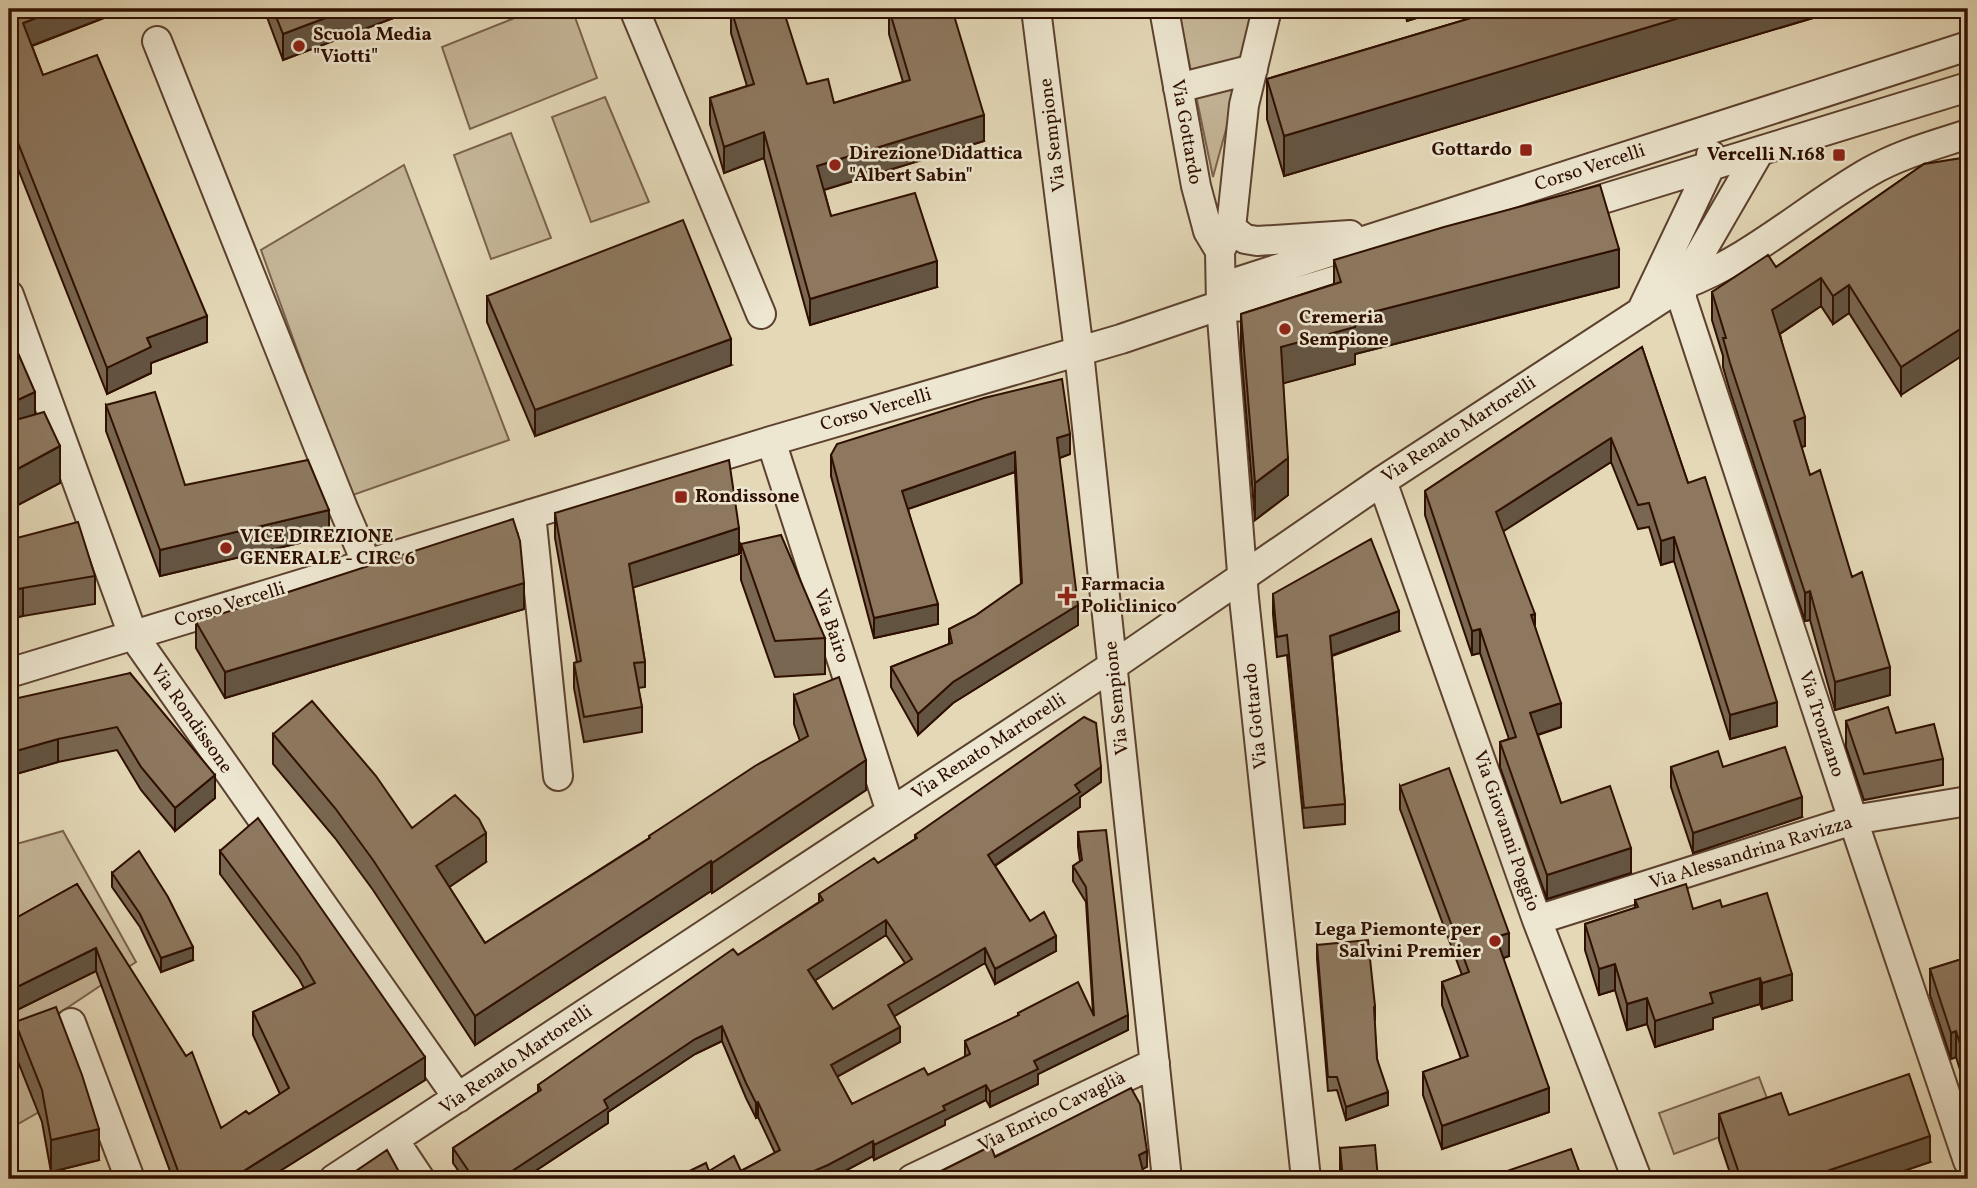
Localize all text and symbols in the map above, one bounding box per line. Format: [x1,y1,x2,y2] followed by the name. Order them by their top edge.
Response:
[313,22,432,70] place label: Scuola Media "Viotti"
[291,38,307,54] marker: Scuola Media "Viotti"
[1033,77,1073,193] street label: Via Sempione
[1164,77,1208,187] street label: Via Gottardo
[1432,137,1512,163] place label: Gottardo
[1531,138,1649,198] street label: Corso Vercelli
[849,141,1023,189] place label: Direzione Didattica "Albert Sabin"
[1518,142,1534,158] marker: Gottardo
[1707,142,1825,168] place label: Vercelli N.168
[1831,147,1847,163] marker: Vercelli N.168
[827,157,843,173] marker: Direzione Didattica "Albert Sabin"
[1299,305,1389,353] place label: Cremeria Sempione
[1277,321,1293,337] marker: Cremeria Sempione
[1377,370,1542,490] street label: Via Renato Martorelli
[817,382,935,438] street label: Corso Vercelli
[695,484,800,510] place label: Rondissone
[673,489,689,505] marker: Rondissone
[240,524,415,572] place label: VICE DIREZIONE GENERALE - CIRC 6
[218,540,234,556] marker: VICE DIREZIONE GENERALE - CIRC 6
[1081,572,1177,620] place label: Farmacia Policlinico
[171,576,289,634] street label: Corso Vercelli
[807,586,855,666] street label: Via Bairo
[1059,588,1075,604] marker: Farmacia Policlinico
[1098,640,1136,756] street label: Via Sempione
[144,659,238,779] street label: Via Rondissone
[1238,662,1274,770] street label: Via Gottardo
[1792,667,1850,781] street label: Via Tronzano
[907,687,1072,807] street label: Via Renato Martorelli
[1466,747,1546,915] street label: Via Giovanni Poggio
[1646,810,1856,896] street label: Via Alessandrina Ravizza
[1314,917,1481,965] place label: Lega Piemonte per Salvini Premier
[1487,933,1503,949] marker: Lega Piemonte per Salvini Premier
[434,999,598,1121] street label: Via Renato Martorelli
[974,1065,1130,1159] street label: Via Enrico Cavaglià

